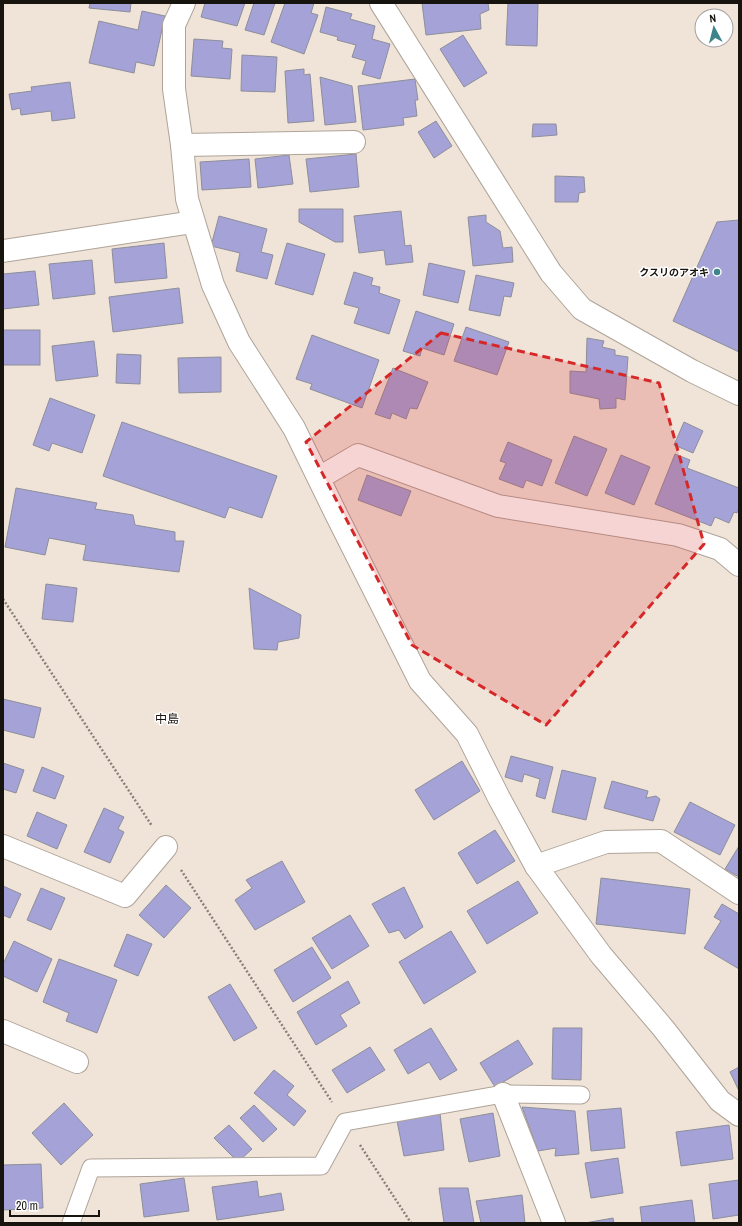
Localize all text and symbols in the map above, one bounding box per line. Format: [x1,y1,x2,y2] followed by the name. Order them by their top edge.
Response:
[694,8,734,48] north arrow
[709,11,717,25] text: N
[639,266,709,279] place label: クスリのアオキ
[712,267,722,277] marker: クスリのアオキ
[155,711,179,727] district label: 中島
[10,1192,99,1218] scale bar
[16,1198,38,1214] text: 20 m

